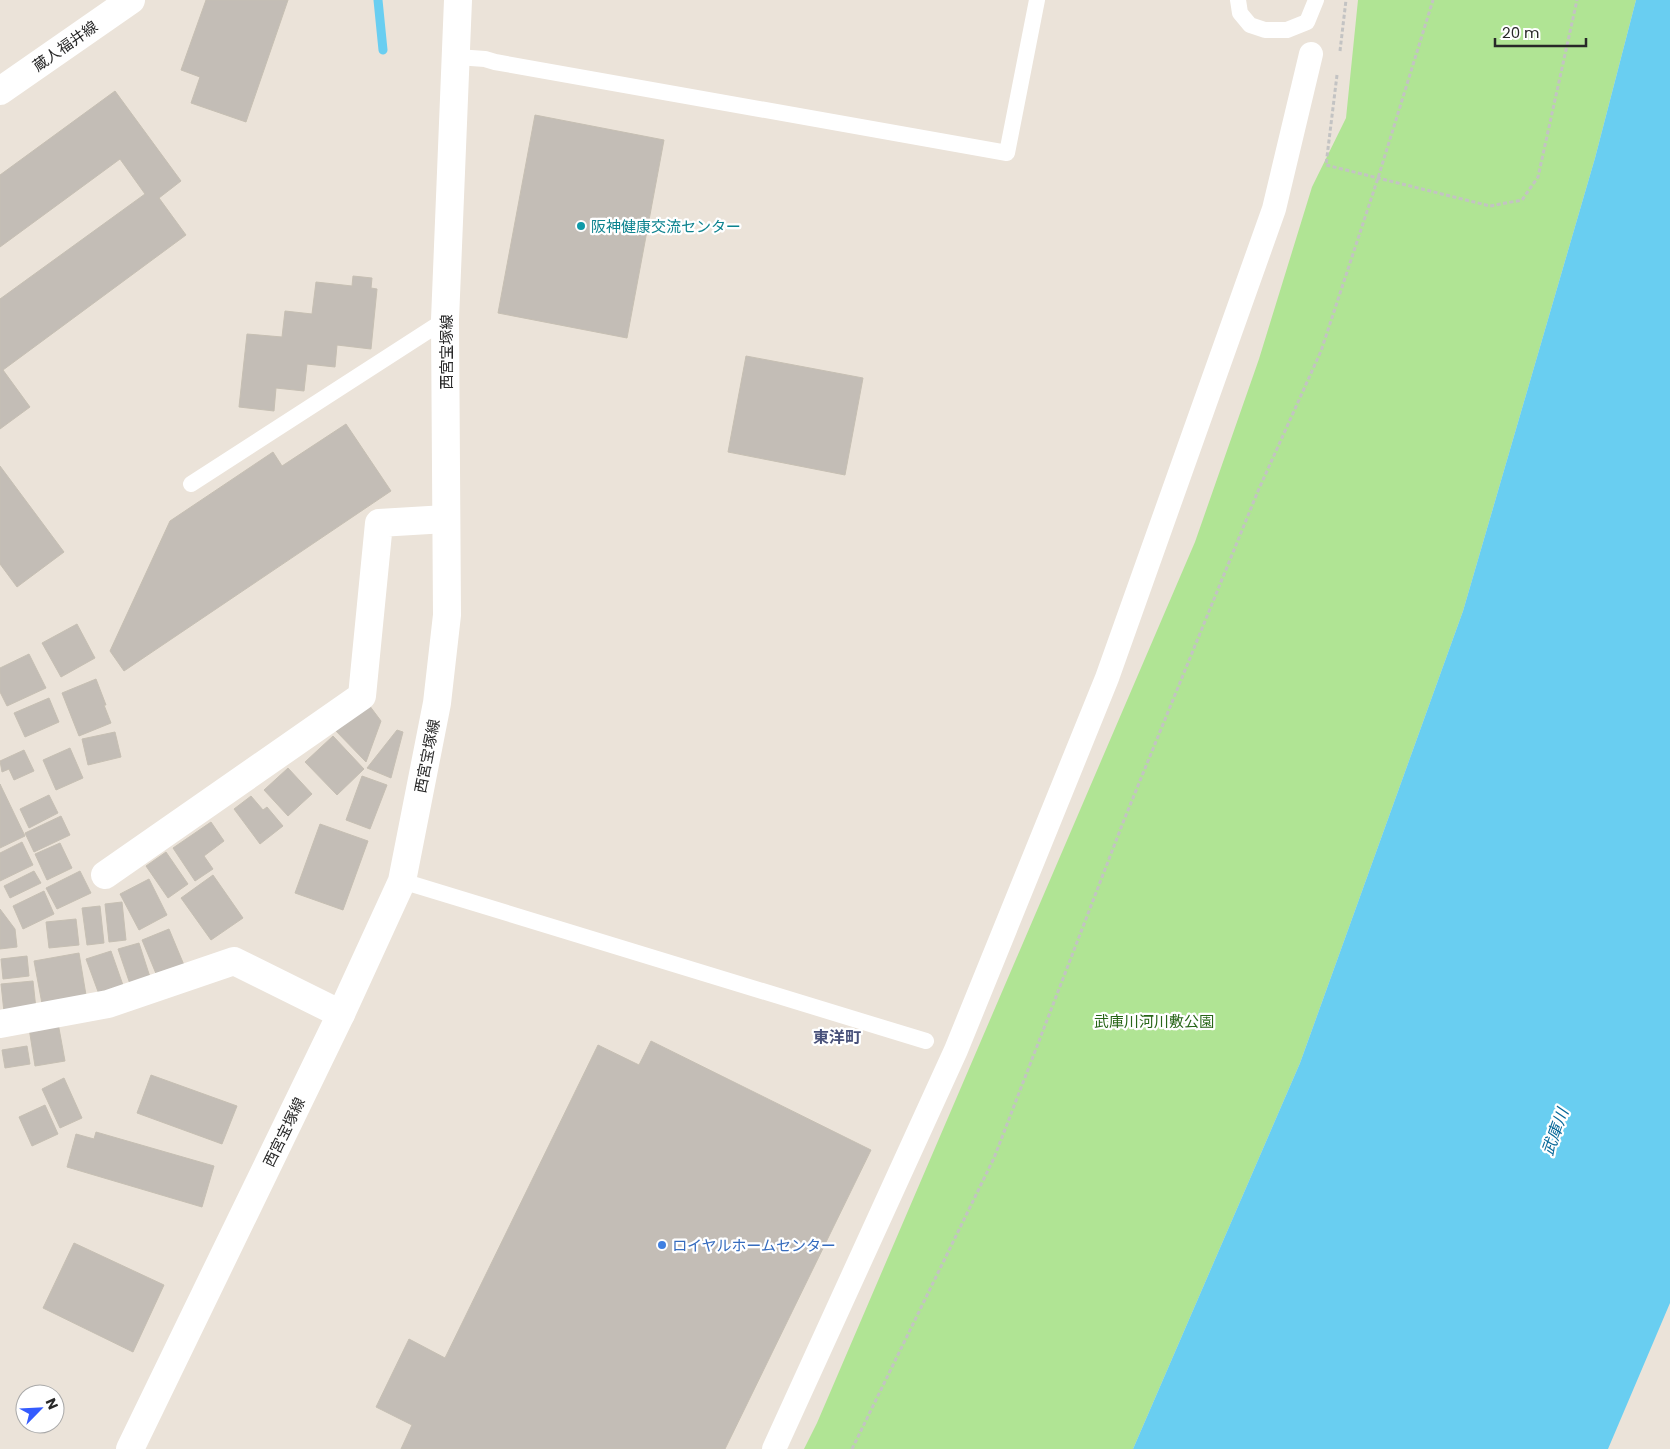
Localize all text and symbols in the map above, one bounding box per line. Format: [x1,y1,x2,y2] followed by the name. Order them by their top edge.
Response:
[1495,15,1586,47] scale bar
[28,16,102,76] street label: 蔵人福井線
[1502,22,1540,43] text: 20 m
[591,216,741,237] place label: 阪神健康交流センター
[575,220,587,232] marker: 阪神健康交流センター
[436,314,457,390] street label: 西宮宝塚線
[410,717,444,795] street label: 西宮宝塚線
[1094,1011,1214,1032] park label: 武庫川河川敷公園
[813,1026,861,1049] district label: 東洋町
[258,1094,310,1170] street label: 西宮宝塚線
[1536,1104,1575,1158] water label: 武庫川
[672,1235,836,1256] place label: ロイヤルホームセンター
[656,1239,668,1251] marker: ロイヤルホームセンター
[15,1384,65,1434] north arrow
[41,1395,63,1413] text: N

